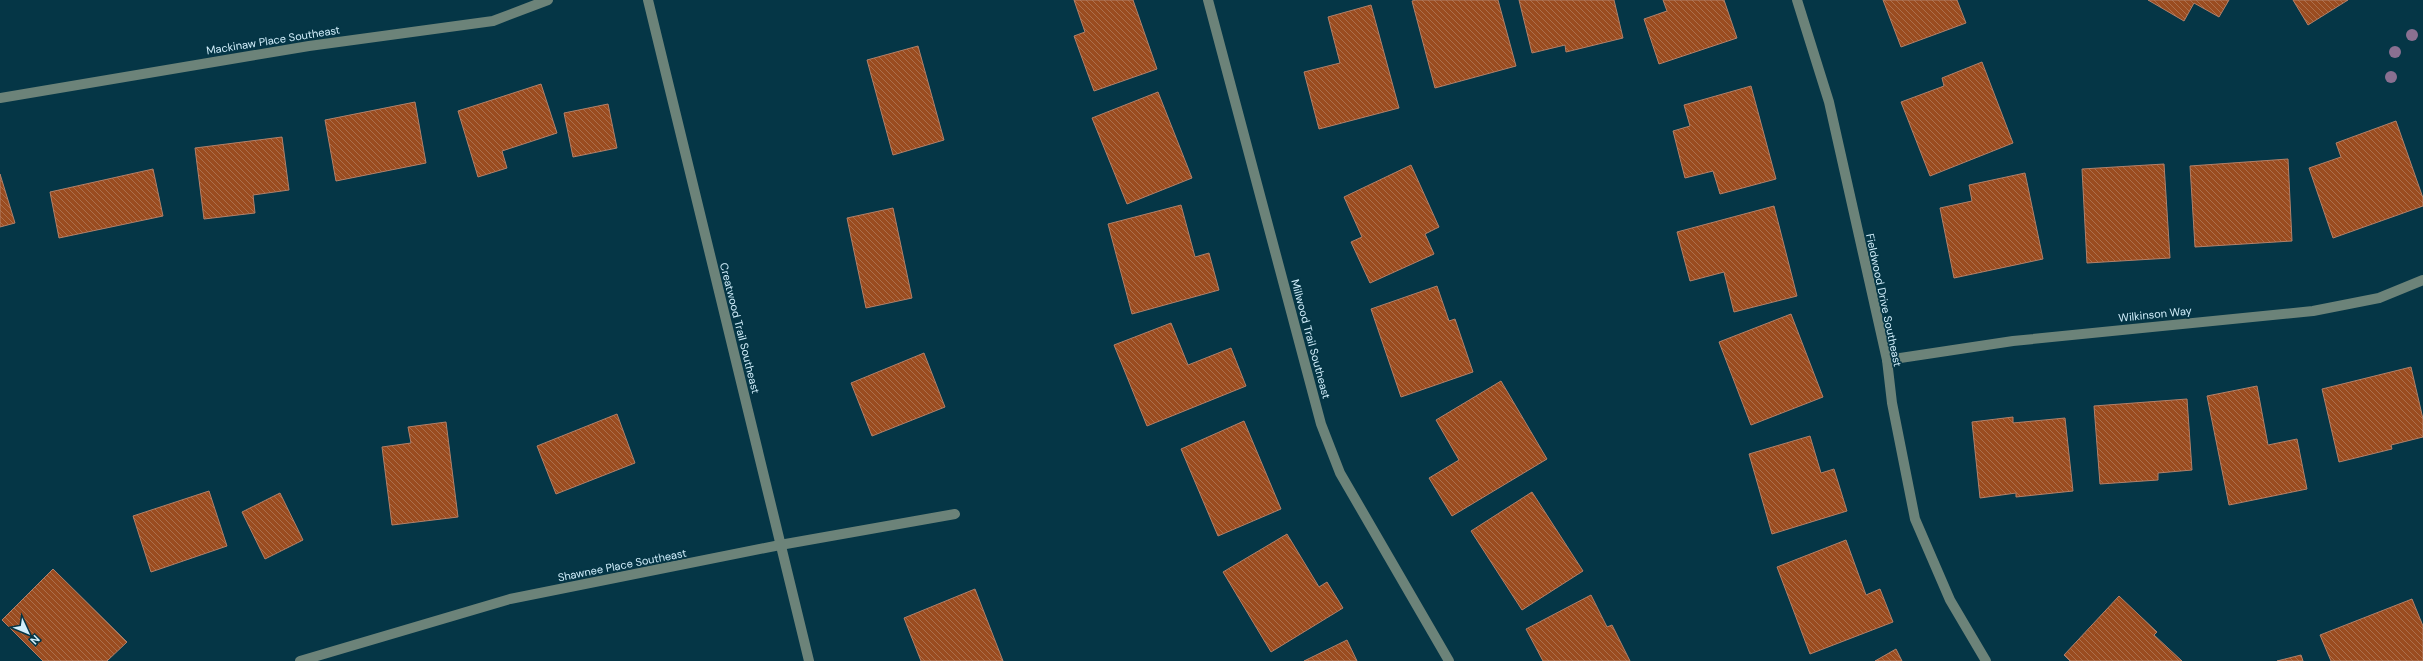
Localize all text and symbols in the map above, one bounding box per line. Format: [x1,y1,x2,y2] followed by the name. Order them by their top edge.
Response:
[205,23,341,57] street label: Mackinaw Place Southeast
[1863,232,1905,368] street label: Fieldwood Drive Southeast
[717,261,763,395] street label: Creatwood Trail Southeast
[1288,278,1334,400] street label: Millwood Trail Southeast
[2118,303,2192,325] street label: Wilkinson Way
[557,546,687,584] street label: Shawnee Place Southeast
[8,613,48,653] north arrow
[27,632,43,648] text: N

